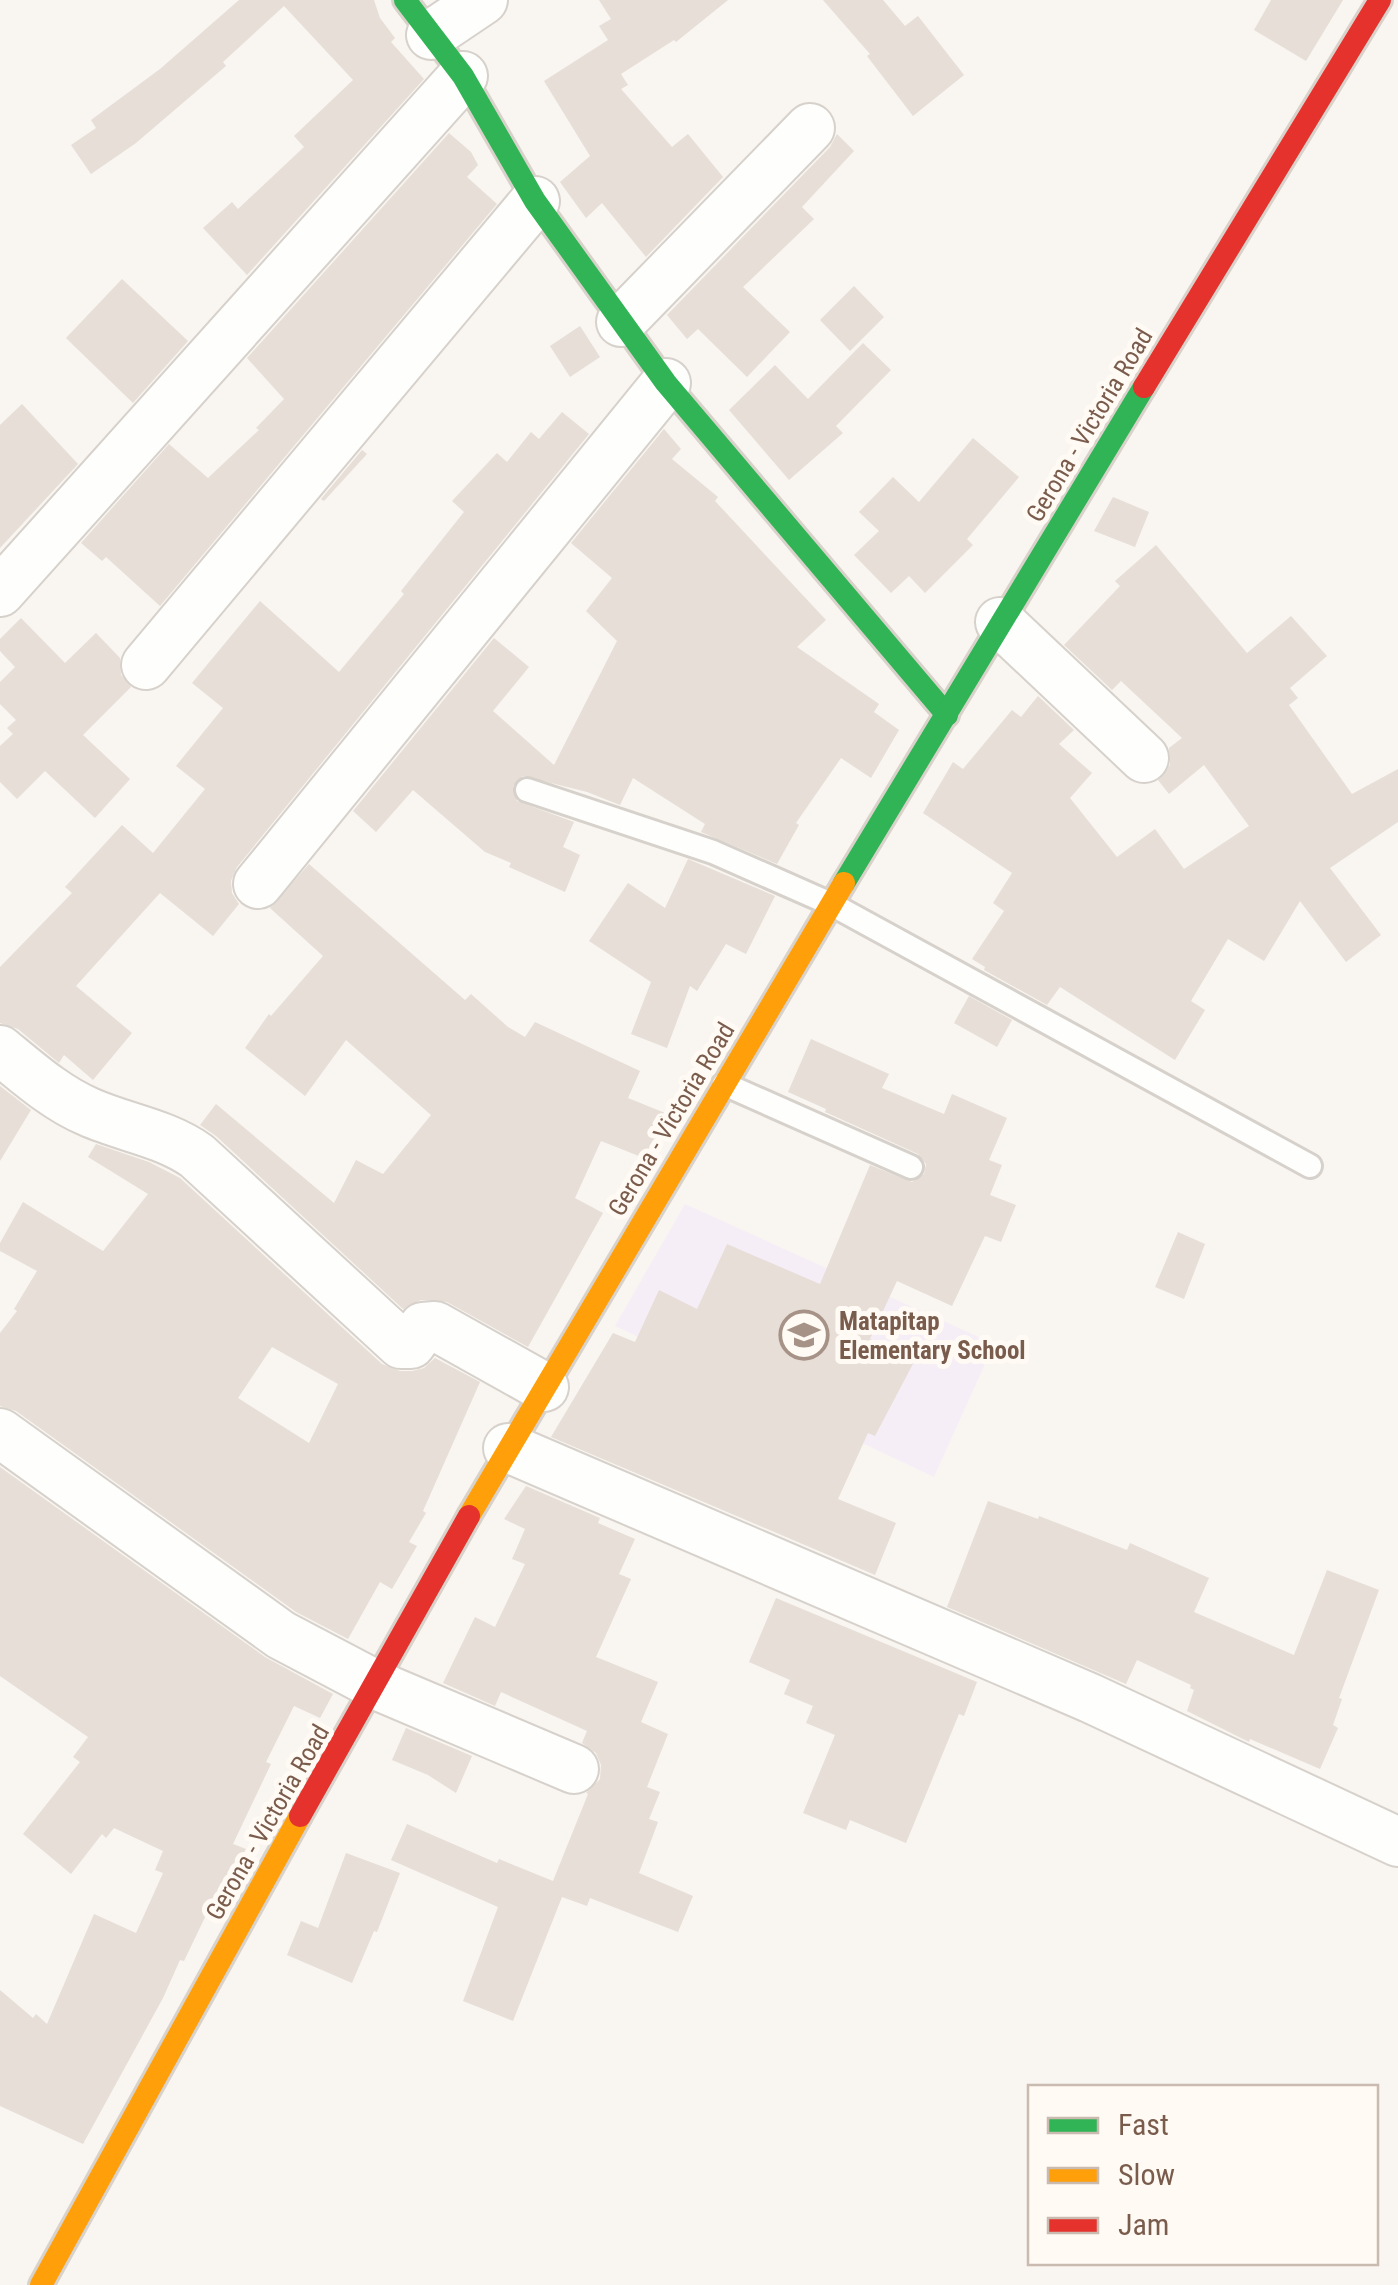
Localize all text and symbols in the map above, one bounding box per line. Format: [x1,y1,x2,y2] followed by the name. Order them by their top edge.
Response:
[1020,323,1159,527] street label: Gerona - Victoria Road
[602,1017,741,1221] street label: Gerona - Victoria Road
[839,1307,1026,1365] place label: Matapitap Elementary School
[778,1309,830,1361] school or university icon: Matapitap Elementary School
[200,1720,335,1925] street label: Gerona - Victoria Road
[1028,2085,1378,2265] legend
[1118,2107,1169,2142] text: Fast
[1118,2157,1175,2192] text: Slow
[1118,2207,1169,2242] text: Jam

